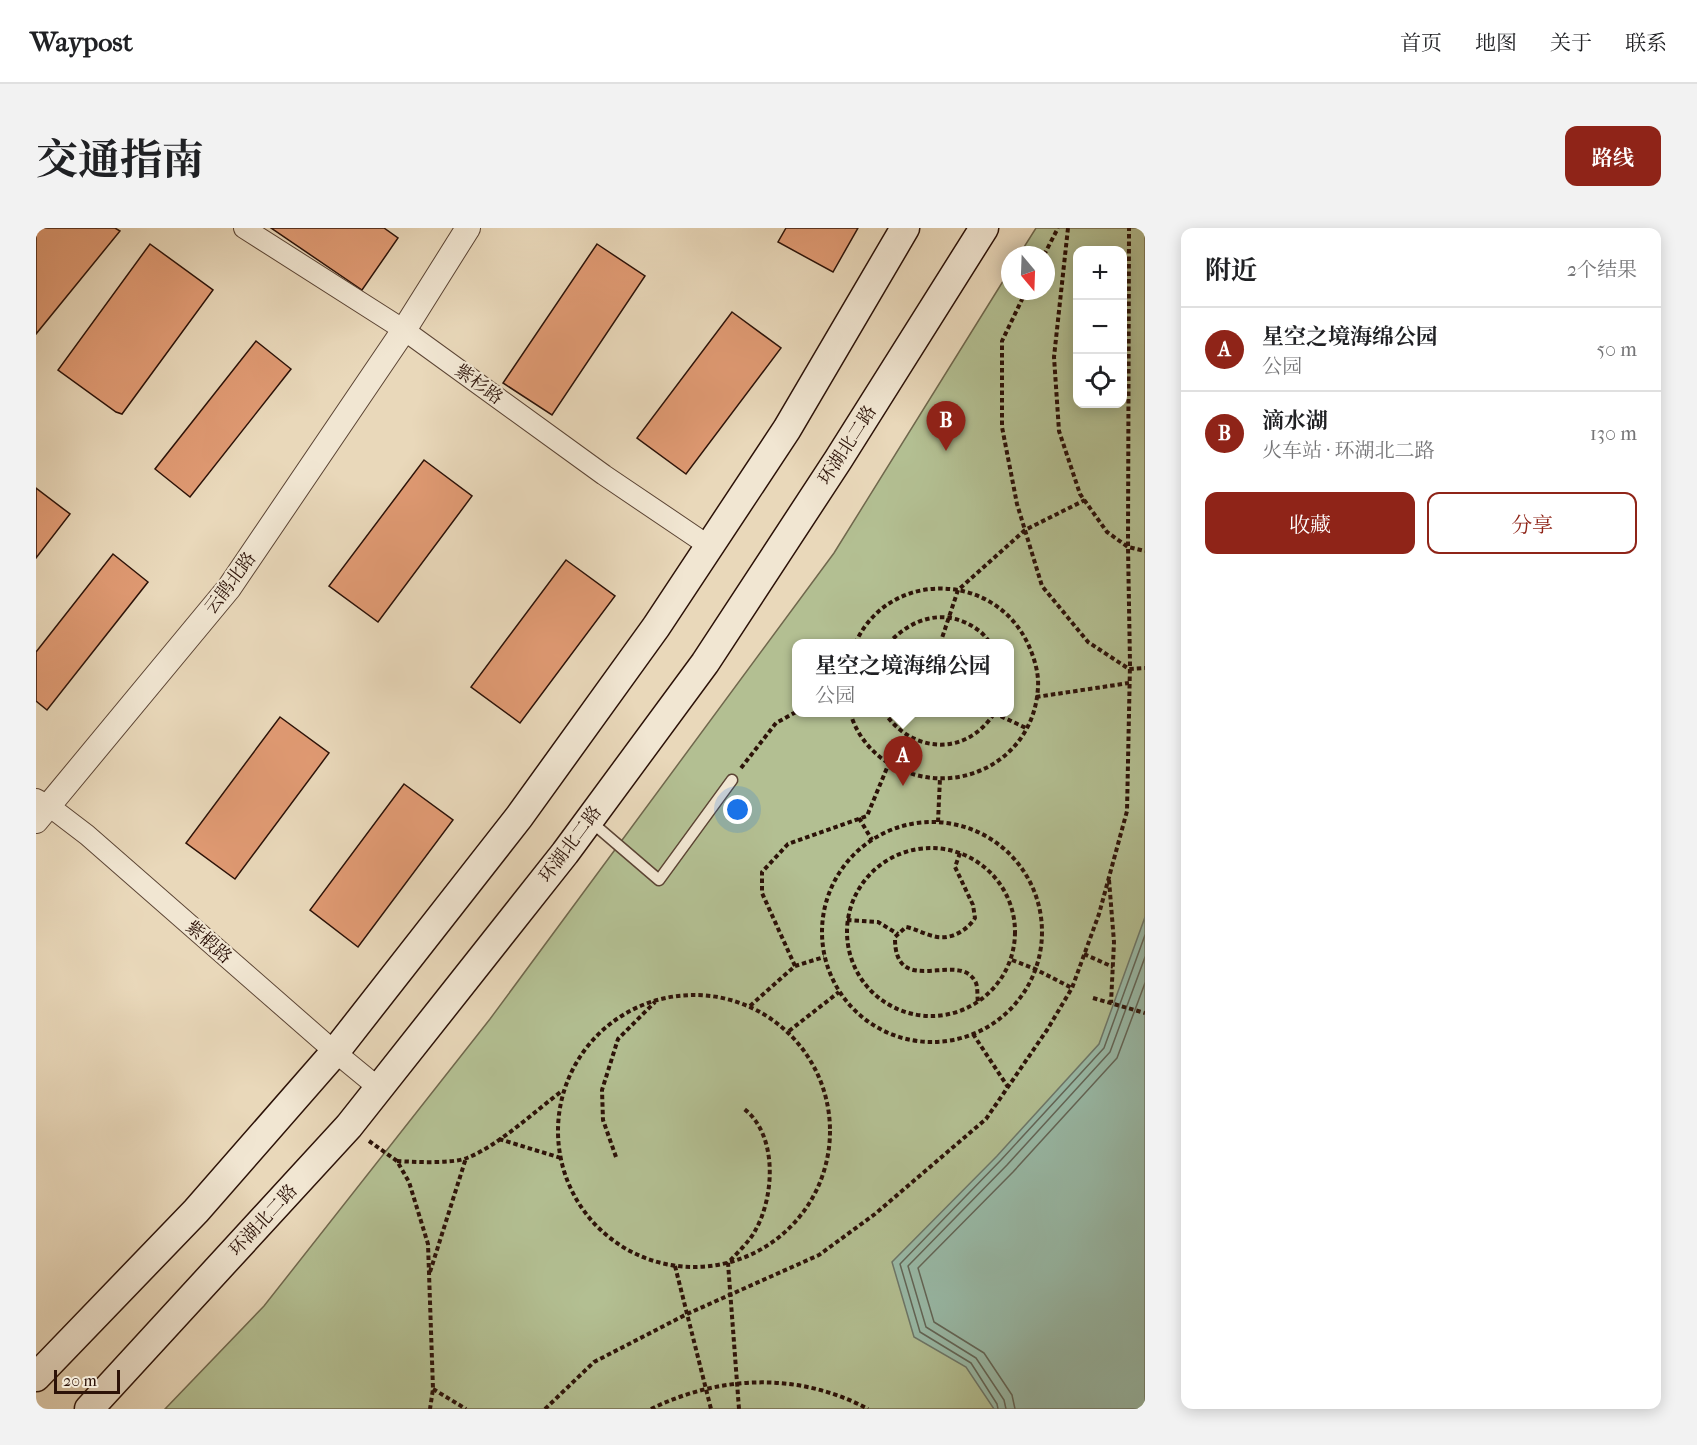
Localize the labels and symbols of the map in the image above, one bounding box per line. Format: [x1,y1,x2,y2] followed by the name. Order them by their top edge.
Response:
[1001,246,1055,300] north arrow
[451,360,507,409] street label: 紫杉路
[814,402,881,489] street label: 环湖北二路
[926,402,966,451] pin: B
[200,548,260,618] street label: 云鹃北路
[884,736,922,786] pin: A
[723,795,752,824] your location
[535,802,606,887] street label: 环湖北二路
[181,917,236,968] street label: 紫椴路
[225,1180,302,1260] street label: 环湖北二路
[54,1367,120,1394] scale bar

